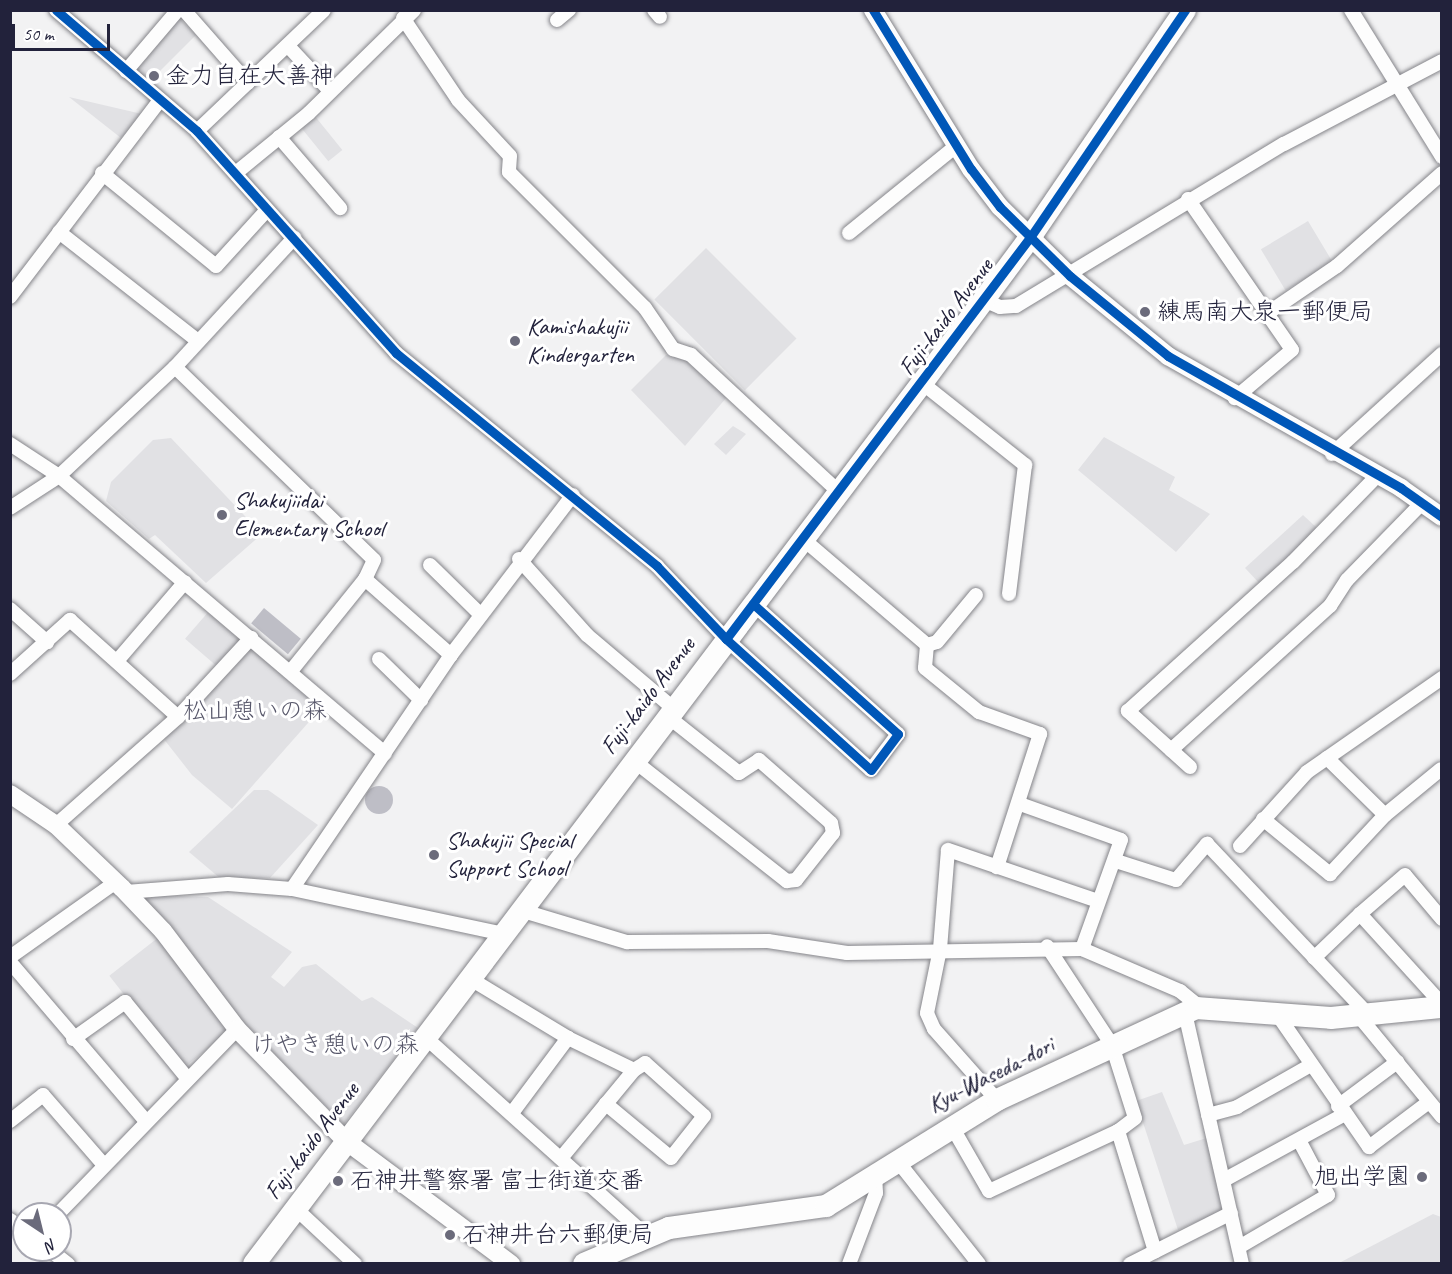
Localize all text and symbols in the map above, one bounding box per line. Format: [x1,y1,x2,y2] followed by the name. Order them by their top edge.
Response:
[15,12,112,50] scale bar
[23,23,54,45] text: 50 m
[166,62,334,90] place label: 金力自在大善神
[147,69,161,83] marker: 金力自在大善神
[893,253,999,381] street label: Fuji-kaido Avenue
[1157,298,1373,326] place label: 練馬南大泉一郵便局
[1138,305,1152,319] marker: 練馬南大泉一郵便局
[527,313,634,369] place label: Kamishakujii Kindergarten
[508,334,522,348] marker: Kamishakujii Kindergarten
[234,487,384,543] place label: Shakujiidai Elementary School
[215,508,229,522] marker: Shakujiidai Elementary School
[595,632,701,760] street label: Fuji-kaido Avenue
[183,697,327,725] park label: 松山憩いの森
[446,827,572,883] place label: Shakujii Special Support School
[427,848,441,862] marker: Shakujii Special Support School
[251,1031,419,1059] park label: けやき憩いの森
[923,1031,1059,1119] street label: Kyu-Waseda-dori
[259,1077,365,1205] street label: Fuji-kaido Avenue
[1314,1163,1410,1191] place label: 旭出学園
[350,1167,644,1195] place label: 石神井警察署 富士街道交番
[1415,1170,1429,1184] marker: 旭出学園
[331,1174,345,1188] marker: 石神井警察署 富士街道交番
[12,1202,72,1262] north arrow
[462,1221,654,1249] place label: 石神井台六郵便局
[443,1228,457,1242] marker: 石神井台六郵便局
[41,1234,61,1256] text: N

